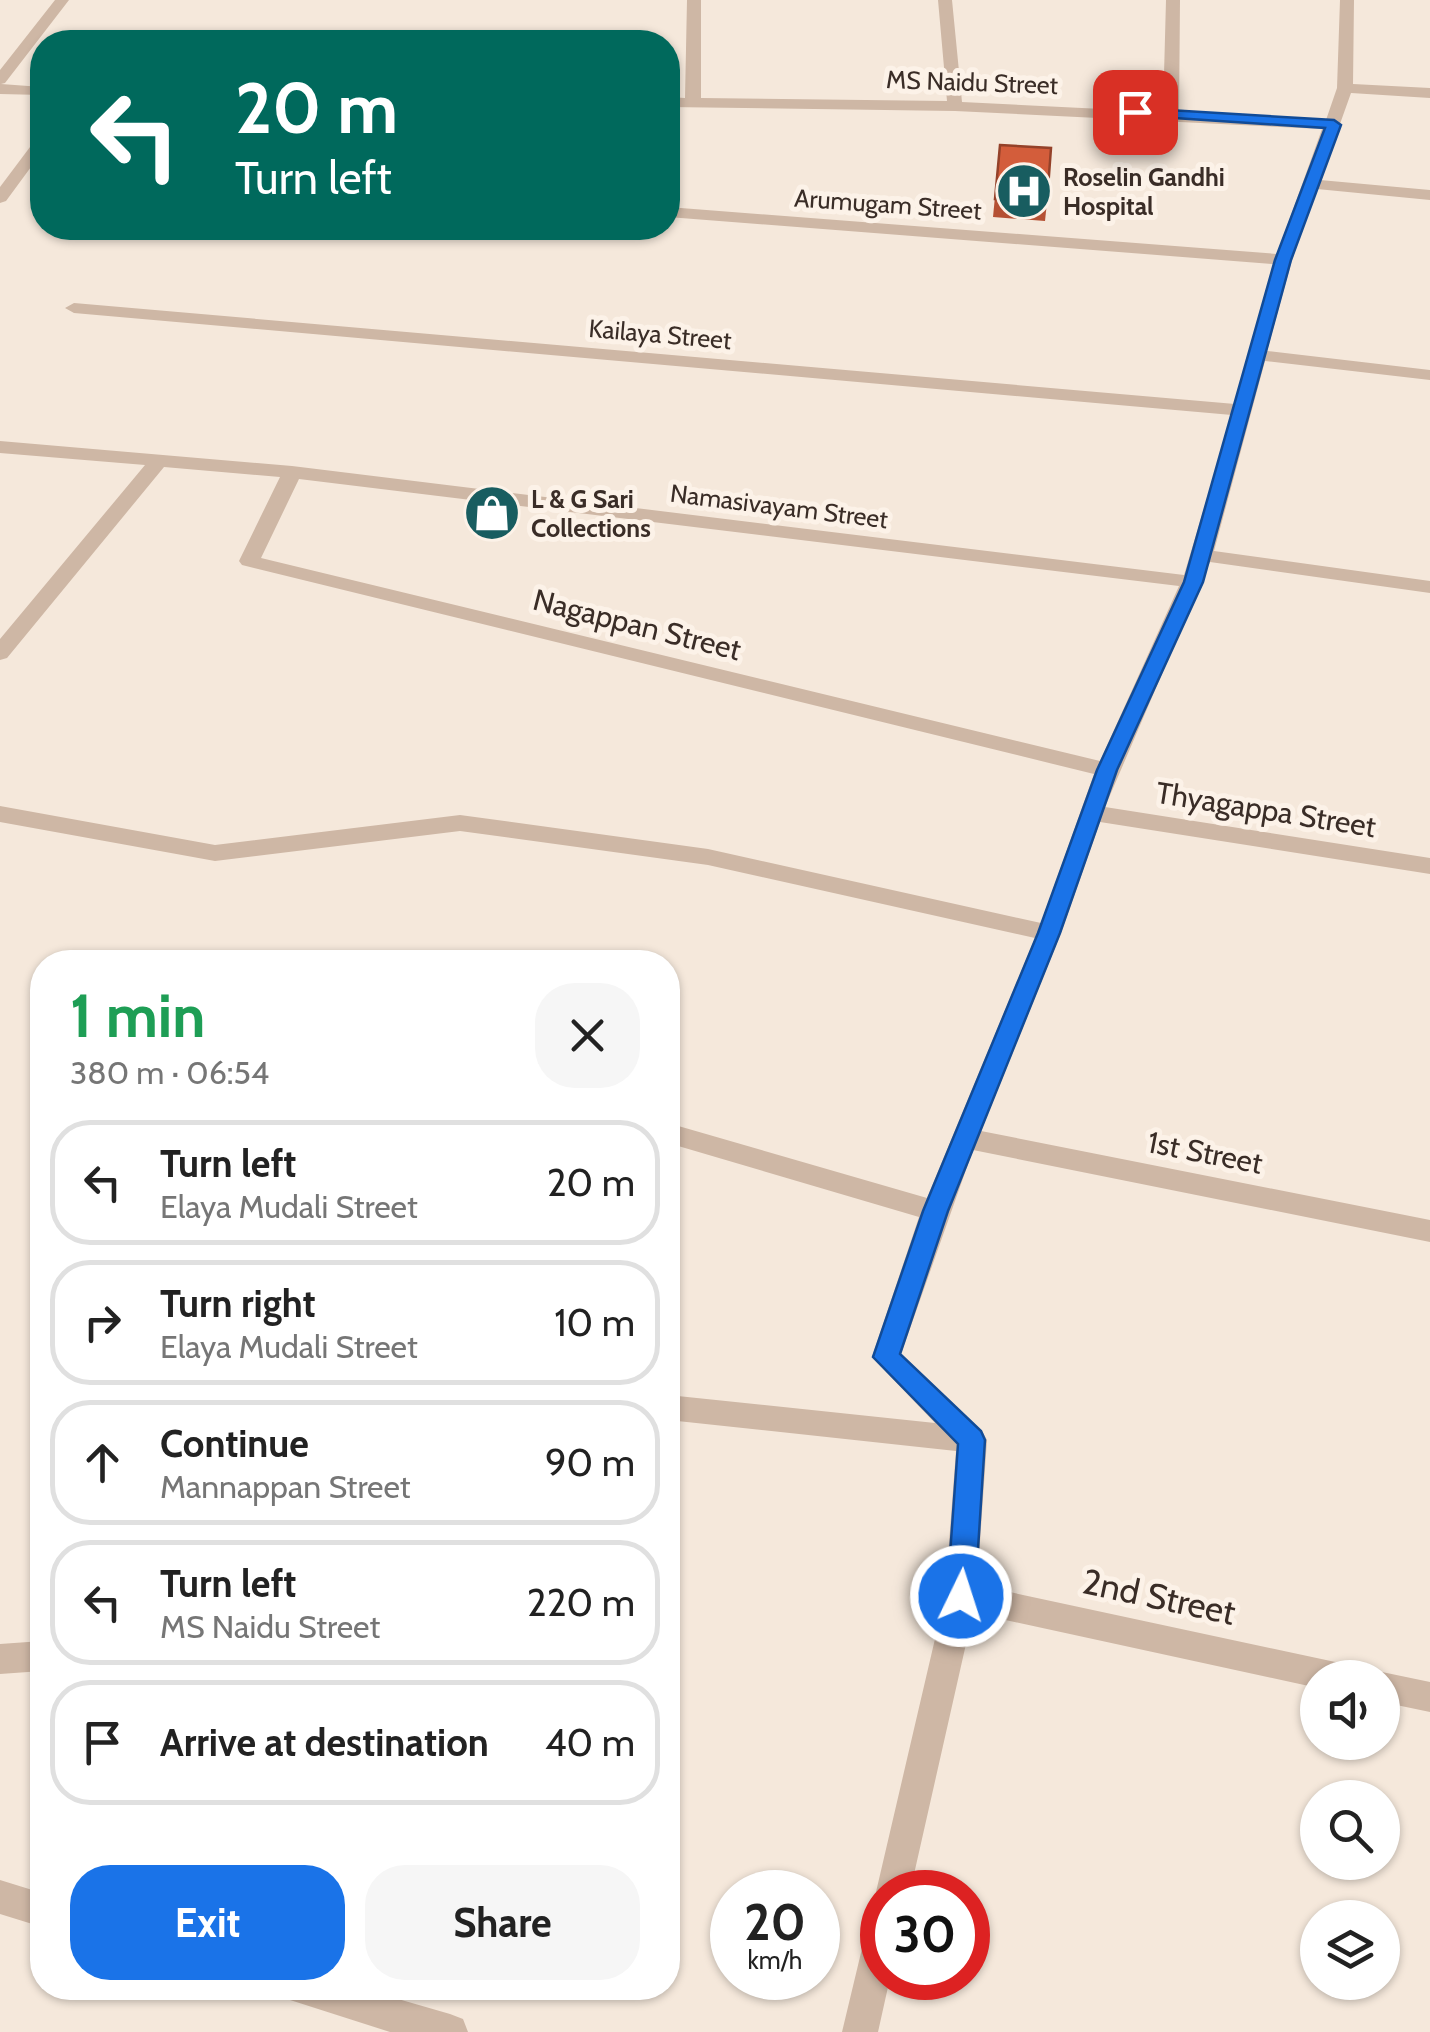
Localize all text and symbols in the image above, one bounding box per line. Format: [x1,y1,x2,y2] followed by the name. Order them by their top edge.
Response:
[886,64,1059,100] street label: MS Naidu Street
[235,65,398,151] text: 20 m
[70,70,200,200] icon: left
[1093,70,1178,155] pin
[1108,85,1163,140] icon: arrive
[235,151,392,205] text: Turn left
[994,161,1054,221] hospital icon: Roselin Gandhi Hospital
[1063,162,1225,221] place label: Roselin Gandhi Hospital
[793,182,983,226] street label: Arumugam Street
[587,313,733,355] street label: Kailaya Street
[669,478,890,534] street label: Namasivayam Street
[462,483,522,543] shop icon: L & G Sari Collections
[531,484,651,543] place label: L & G Sari Collections
[529,581,745,668] street label: Nagappan Street
[1154,774,1379,845] street label: Thyagappa Street
[70,979,205,1052] text: 1 min
[535,983,640,1088] button: close
[70,1053,269,1092] text: 380 m · 06:54
[1145,1123,1266,1182] street label: 1st Street
[160,1140,296,1187] text: Turn left
[75,1155,130,1210] icon: left
[547,1159,635,1206] text: 20 m
[160,1187,418,1226] text: Elaya Mudali Street
[160,1280,316,1327] text: Turn right
[75,1295,130,1350] icon: right
[554,1299,635,1346] text: 10 m
[160,1327,418,1366] text: Elaya Mudali Street
[160,1420,309,1467] text: Continue
[75,1435,130,1490] icon: ahead
[545,1439,635,1486] text: 90 m
[160,1467,411,1506] text: Mannappan Street
[909,1544,1013,1648] position arrow
[1079,1559,1240,1634] street label: 2nd Street
[160,1560,296,1607] text: Turn left
[75,1575,130,1630] icon: left
[527,1579,635,1626] text: 220 m
[160,1607,380,1646] text: MS Naidu Street
[1300,1660,1400,2000] map controls
[1300,1660,1400,1760] button: sound
[75,1715,130,1770] icon: arrive
[160,1719,489,1766] text: Arrive at destination
[545,1719,635,1766] text: 40 m
[1300,1780,1400,1880] button: search
[70,1865,345,1980] button: Exit
[365,1865,640,1980] button: Share
[860,1870,990,2000] speed limit sign: 30
[744,1892,806,1953] text: 20
[1300,1900,1400,2000] button: layers
[748,1945,802,1975] text: km/h

